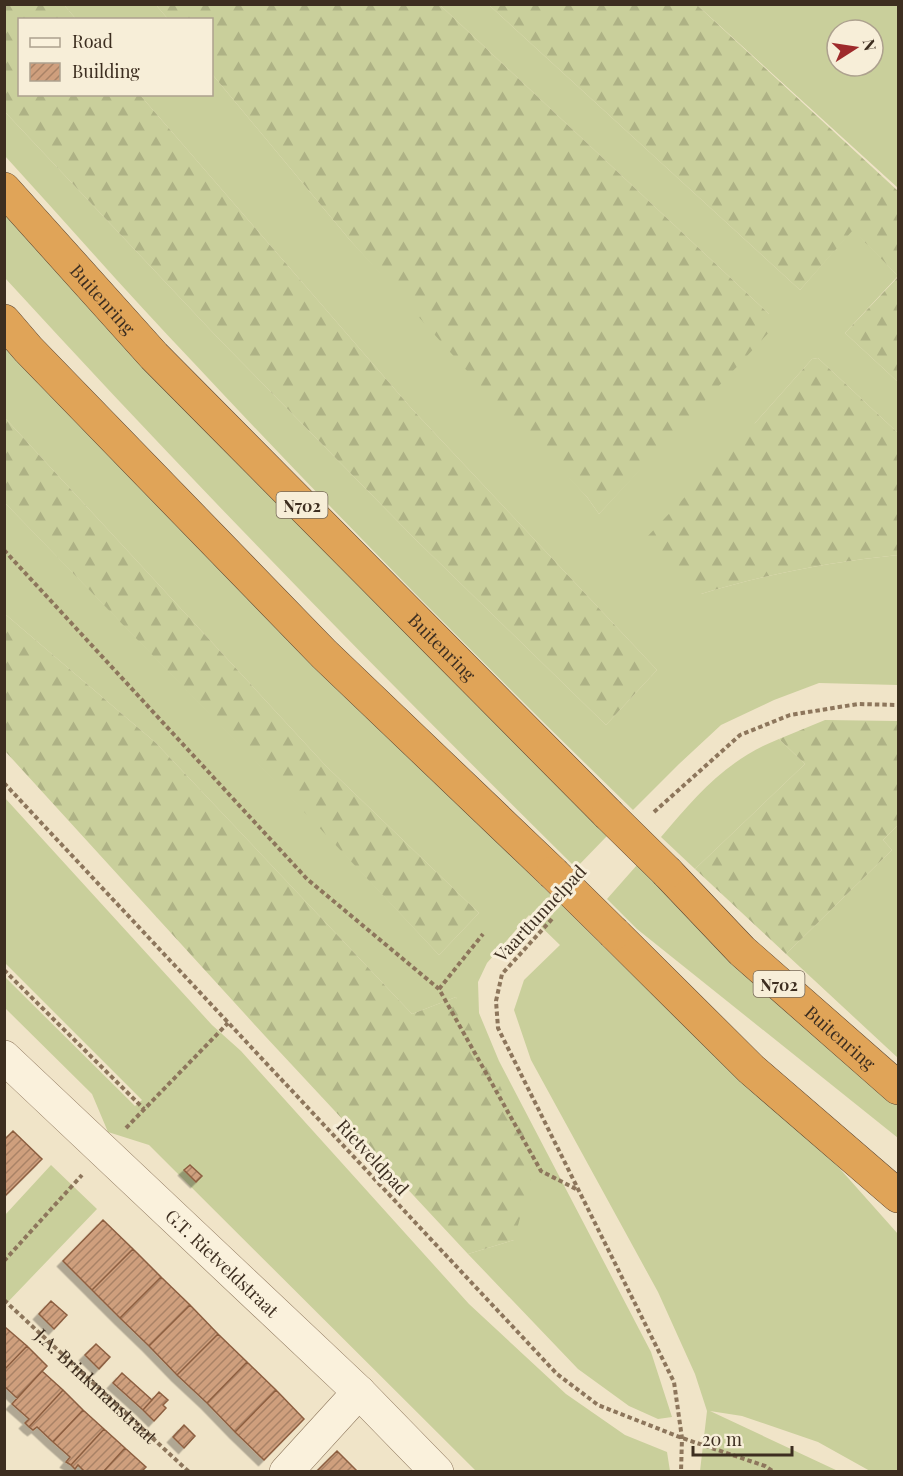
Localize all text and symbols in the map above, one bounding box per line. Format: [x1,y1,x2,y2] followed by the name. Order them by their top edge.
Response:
[18,18,213,96] legend
[825,18,885,78] north arrow
[72,29,113,53] text: Road
[859,37,882,53] text: N
[72,59,140,83] text: Building
[65,259,141,340] street label: Buitenring
[276,492,328,518] road number: N702
[403,608,482,686] street label: Buitenring
[488,859,592,967] street label: Vaarttunnelpad
[754,971,804,997] road number: N702
[800,1000,881,1075] street label: Buitenring
[332,1114,415,1200] street label: Rietveldpad
[160,1204,284,1323] street label: G.T. Rietveldstraat
[30,1323,163,1449] street label: J.A. Brinkmanstraat
[693,1419,792,1457] scale bar
[702,1427,742,1451] text: 20 m

